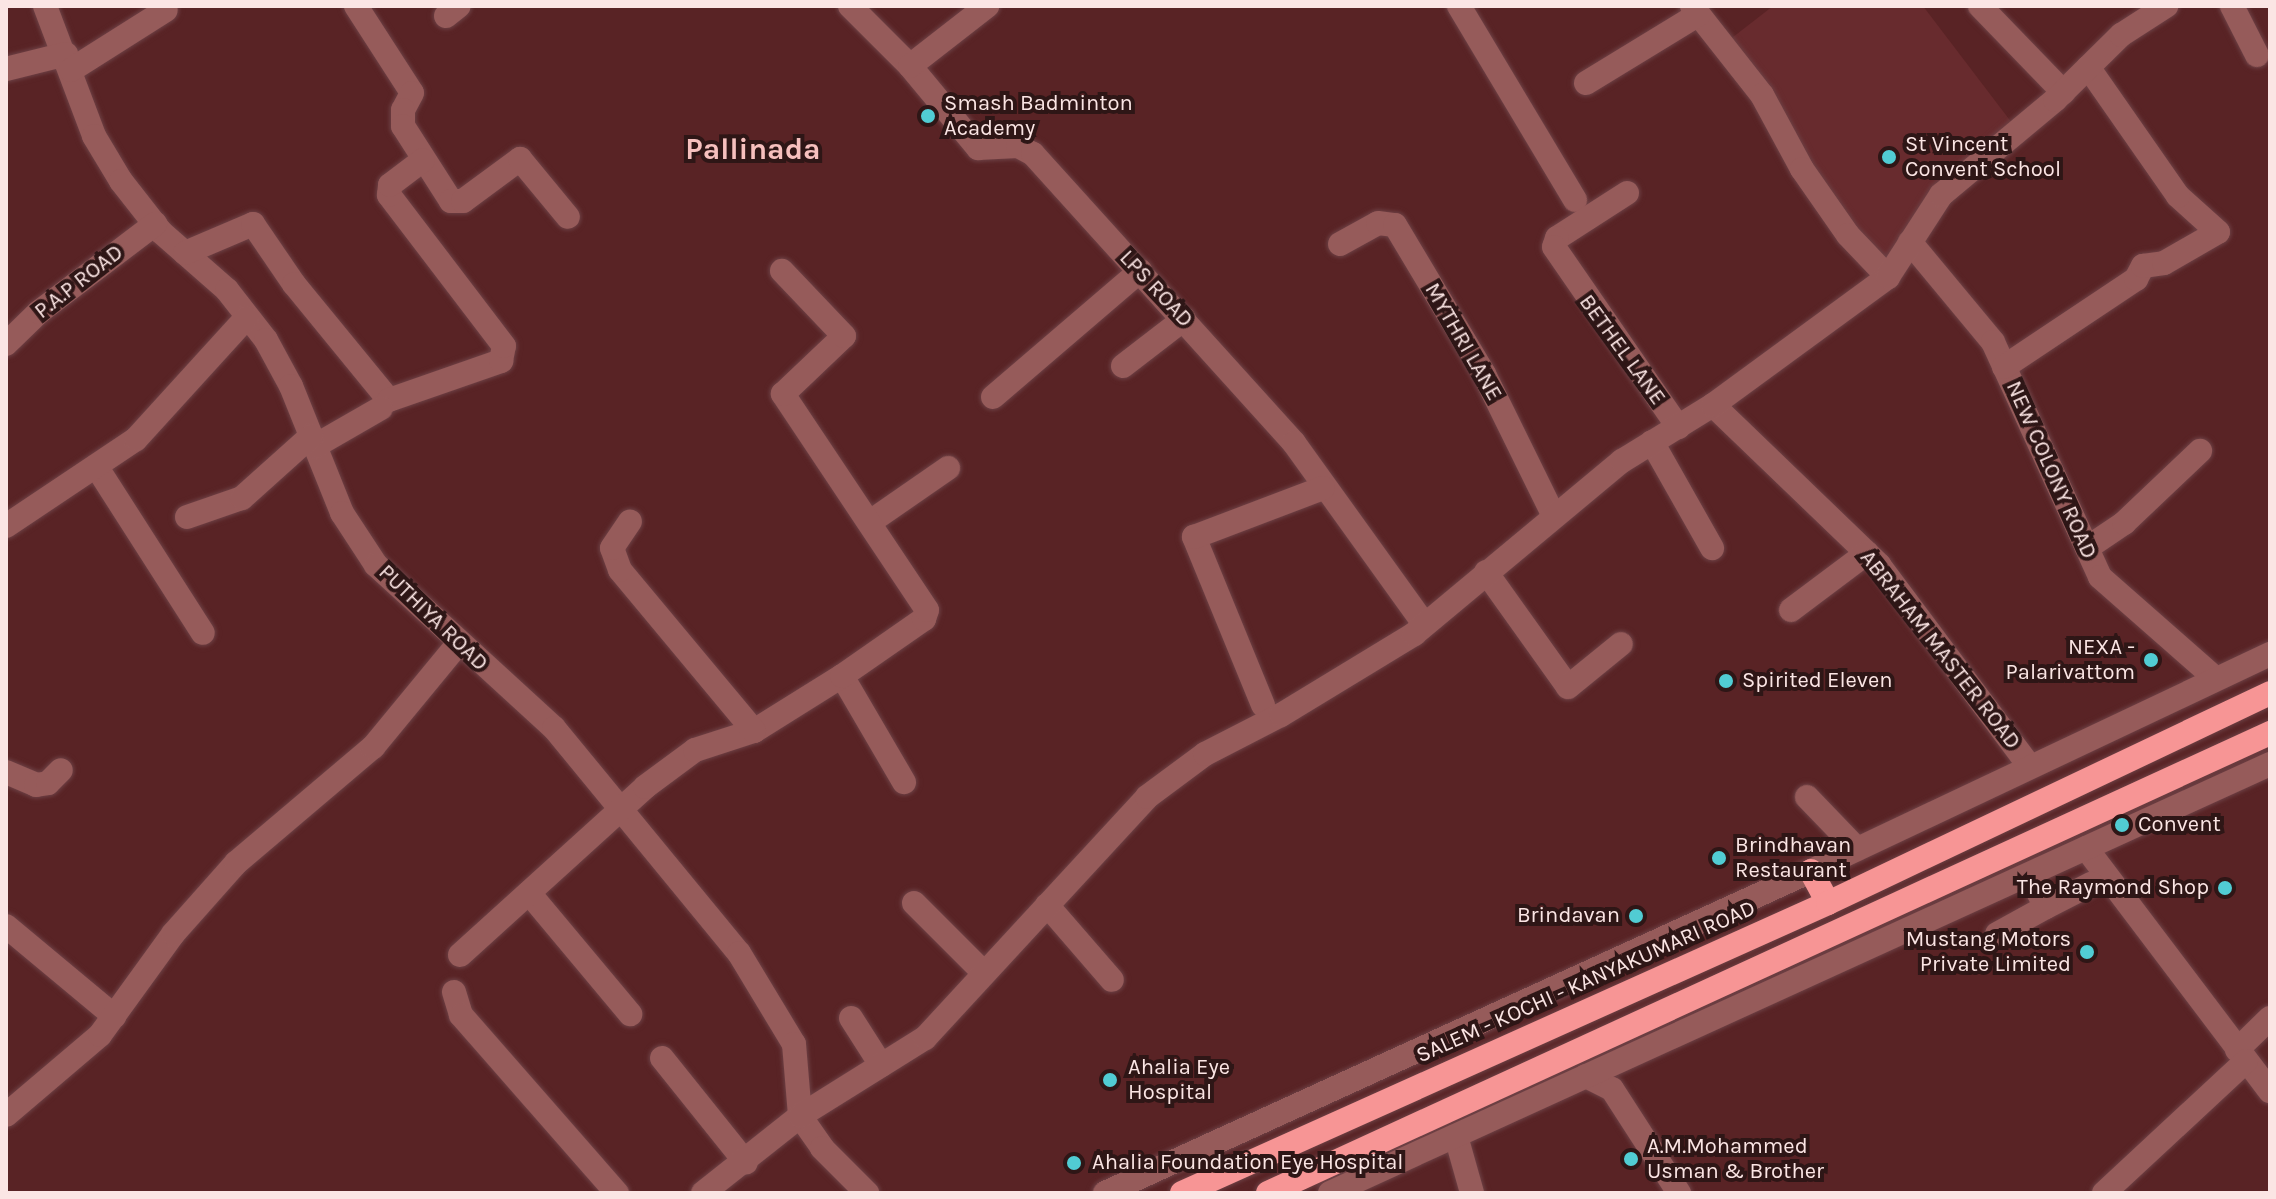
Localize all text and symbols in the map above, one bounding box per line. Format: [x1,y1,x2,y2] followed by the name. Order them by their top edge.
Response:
[944,90,1133,142] place label: Smash Badminton Academy
[919,107,937,125] marker: Smash Badminton Academy
[685,131,821,167] district label: Pallinada
[1905,131,2061,182] place label: St Vincent Convent School
[1880,148,1898,166] marker: St Vincent Convent School
[30,239,128,325] street label: P.A.P ROAD
[1114,245,1198,333] street label: LPS ROAD
[1419,278,1507,406] street label: MYTHRI LANE
[1573,290,1671,410] street label: BETHEL LANE
[2000,377,2102,563] street label: NEW COLONY ROAD
[1854,545,2026,755] street label: ABRAHAM MASTER ROAD
[373,559,493,677] street label: PUTHIYA ROAD
[2006,634,2135,686] place label: NEXA - Palarivattom
[2142,651,2160,669] marker: NEXA - Palarivattom
[1742,668,1893,694] place label: Spirited Eleven
[1717,672,1735,690] marker: Spirited Eleven
[2138,812,2221,838] place label: Convent
[2113,816,2131,834] marker: Convent
[1735,832,1851,884] place label: Brindhavan Restaurant
[1710,849,1728,867] marker: Brindhavan Restaurant
[2017,875,2209,901] place label: The Raymond Shop
[2216,879,2234,897] marker: The Raymond Shop
[1412,895,1760,1069] street label: SALEM - KOCHI - KANYAKUMARI ROAD
[1517,903,1620,929] place label: Brindavan
[1627,907,1645,925] marker: Brindavan
[1906,926,2071,978] place label: Mustang Motors Private Limited
[2078,943,2096,961] marker: Mustang Motors Private Limited
[1128,1054,1230,1106] place label: Ahalia Eye Hospital
[1099,1069,1121,1091] marker: Ahalia Eye Hospital
[1647,1133,1824,1184] place label: A.M.Mohammed Usman & Brother
[1092,1150,1403,1176] place label: Ahalia Foundation Eye Hospital
[1622,1150,1640,1168] marker: A.M.Mohammed Usman & Brother
[1063,1152,1085,1174] marker: Ahalia Foundation Eye Hospital

